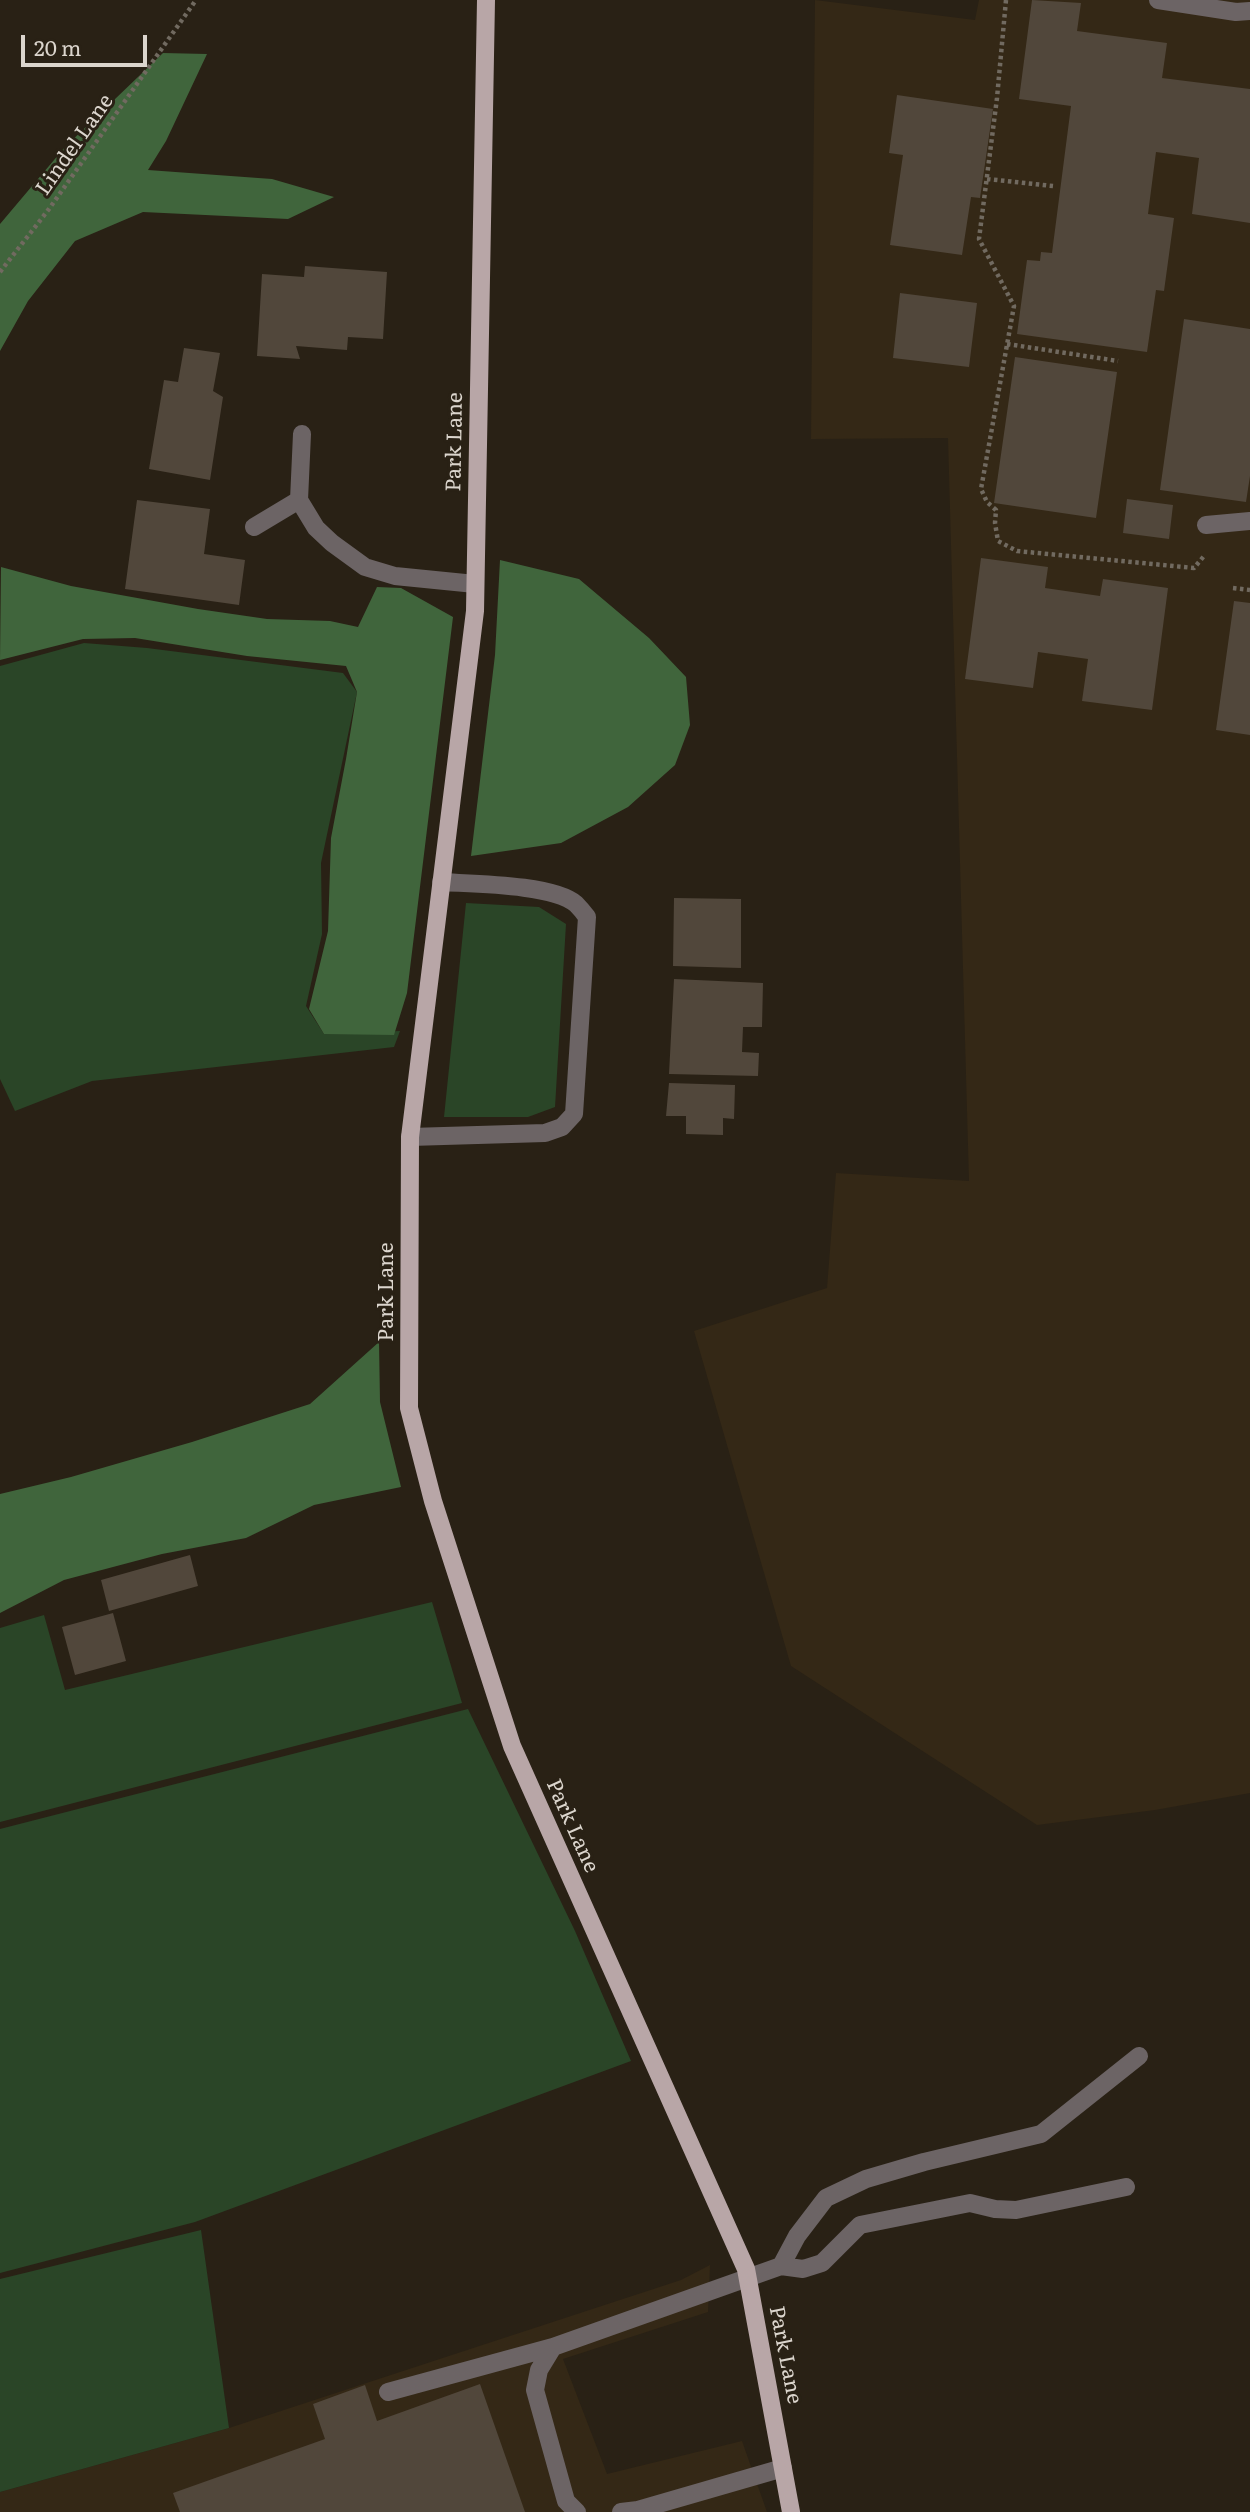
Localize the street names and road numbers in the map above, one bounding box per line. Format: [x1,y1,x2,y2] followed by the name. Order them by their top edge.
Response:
[31,90,119,200] street label: Lindel Lane
[442,392,468,492] street label: Park Lane
[374,1242,400,1342] street label: Park Lane
[540,1775,604,1877] street label: Park Lane
[763,2304,807,2406] street label: Park Lane

